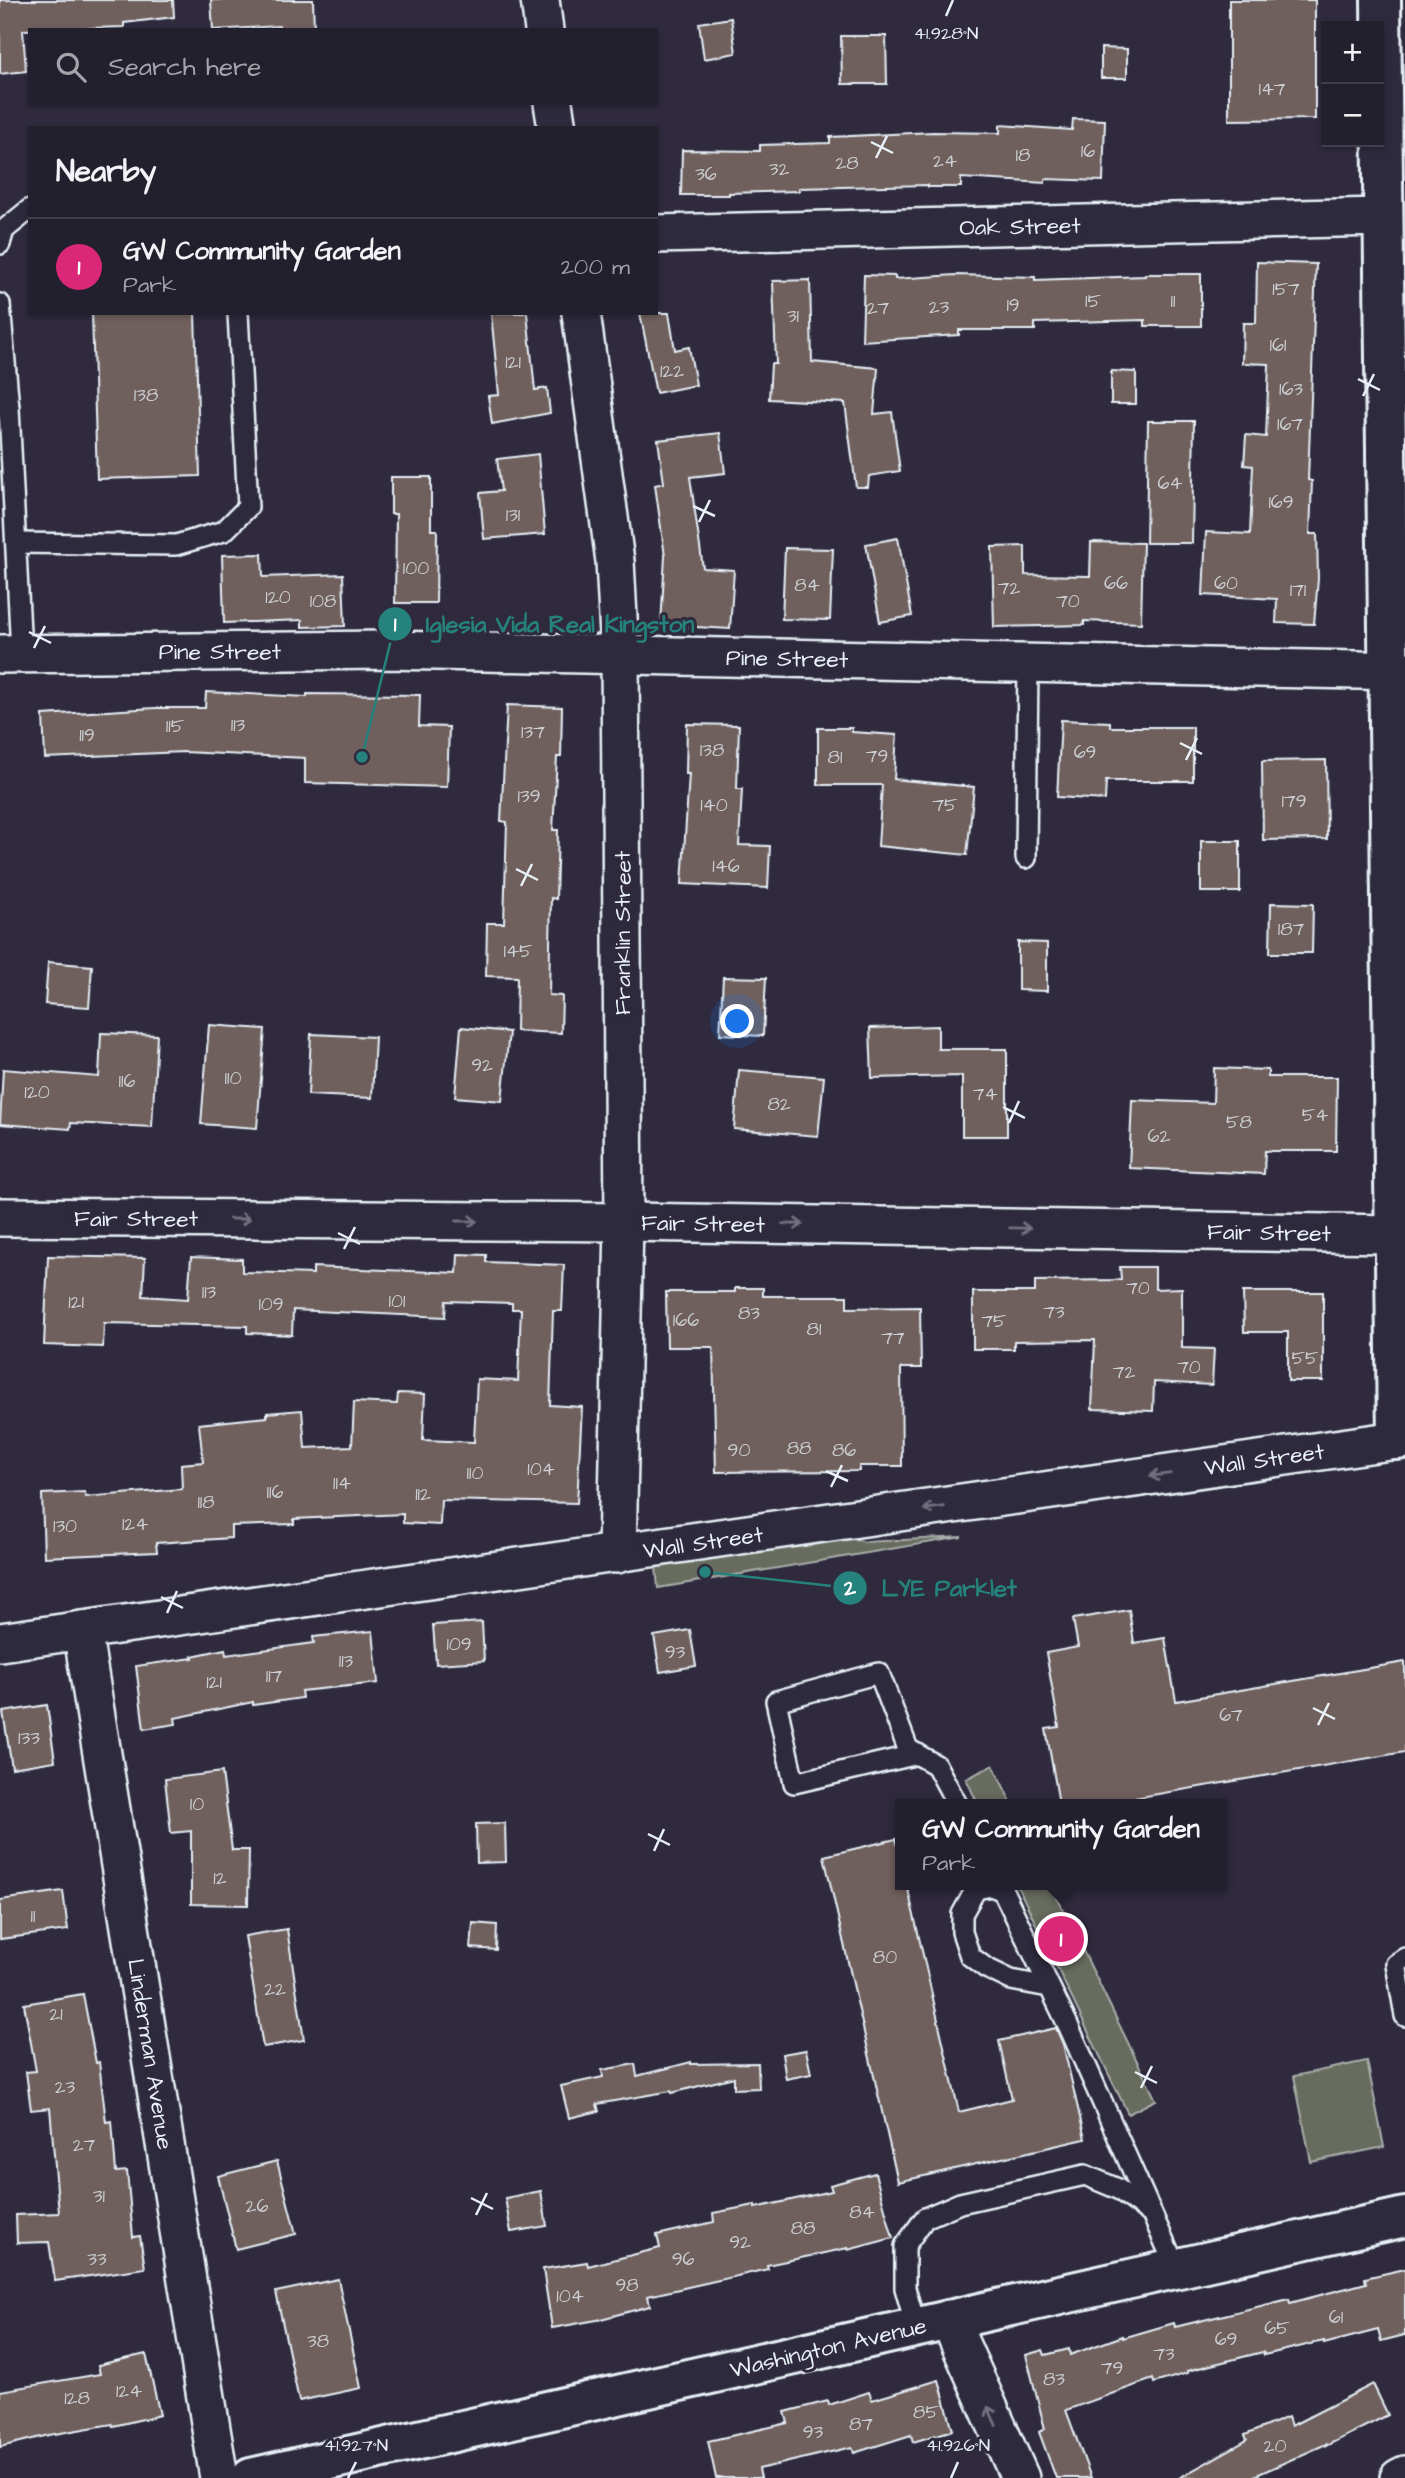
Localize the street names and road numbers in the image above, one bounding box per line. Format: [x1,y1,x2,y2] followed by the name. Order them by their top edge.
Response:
[959,210,1082,244] street label: Oak Street
[159,636,282,668] street label: Pine Street
[726,642,849,676] street label: Pine Street
[607,850,639,1015] street label: Franklin Street
[74,1203,199,1235] street label: Fair Street
[641,1207,766,1241] street label: Fair Street
[1207,1216,1332,1250] street label: Fair Street
[1202,1436,1327,1484] street label: Wall Street
[641,1519,766,1567] street label: Wall Street
[119,1956,181,2152] street label: Linderman Avenue
[727,2310,930,2387] street label: Washington Avenue

